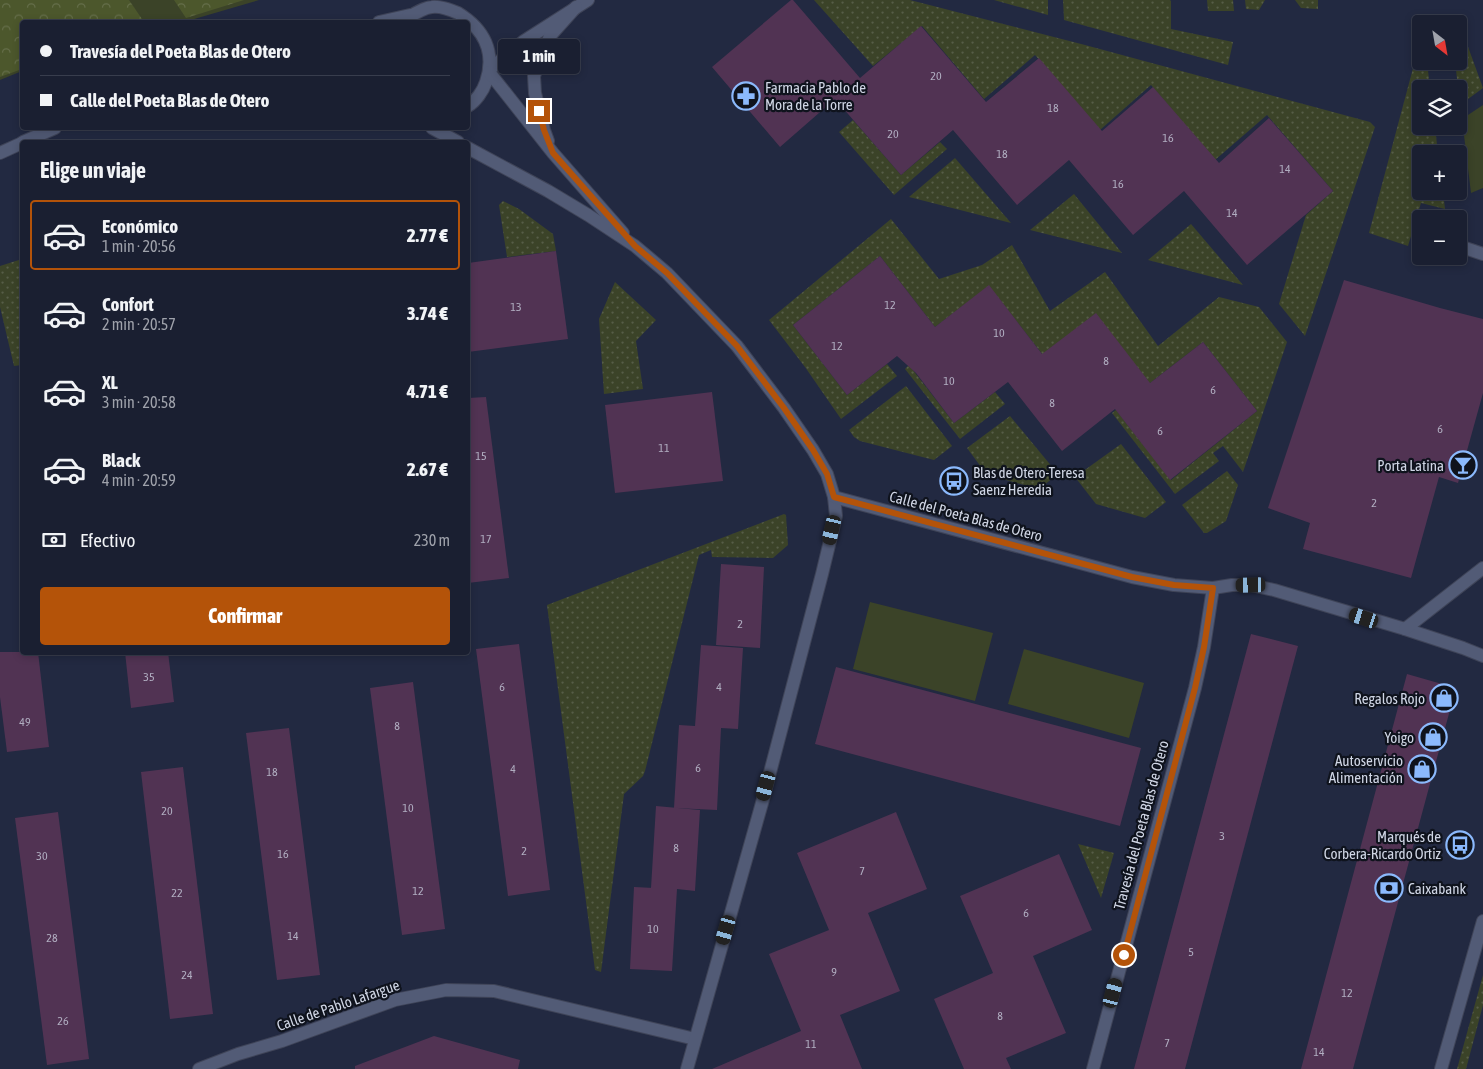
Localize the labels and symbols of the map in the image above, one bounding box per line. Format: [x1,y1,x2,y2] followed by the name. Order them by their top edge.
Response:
[1412,15,1468,70] north arrow
[498,38,580,74] callout: 1 min
[930,69,942,83] house number: 20
[765,79,866,113] place label: Farmacia Pablo de Mora de la Torre
[731,81,761,111] pharmacy icon: Farmacia Pablo de Mora de la Torre
[528,100,550,122] route end
[1047,101,1059,115] house number: 18
[887,127,899,141] house number: 20
[1162,131,1174,145] house number: 16
[996,147,1008,161] house number: 18
[1279,162,1291,176] house number: 14
[1112,177,1124,191] house number: 16
[1226,206,1238,220] house number: 14
[884,298,896,312] house number: 12
[510,300,522,314] house number: 13
[993,326,1005,340] house number: 10
[831,339,843,353] house number: 12
[1103,354,1109,368] house number: 8
[943,374,955,388] house number: 10
[1210,383,1216,397] house number: 6
[1049,396,1055,410] house number: 8
[1437,422,1443,436] house number: 6
[1157,424,1163,438] house number: 6
[658,441,670,455] house number: 11
[475,449,487,463] house number: 15
[1448,450,1478,480] bar icon: Porta Latina
[1377,457,1444,474] place label: Porta Latina
[973,464,1085,498] place label: Blas de Otero-Teresa Saenz Heredia
[939,466,969,496] bus stop icon: Blas de Otero-Teresa Saenz Heredia
[888,487,1044,545] street label: Calle del Poeta Blas de Otero
[1371,496,1377,510] house number: 2
[821,514,842,546] car
[480,532,492,546] house number: 17
[1235,577,1266,593] car
[1347,606,1380,630] car
[737,617,743,631] house number: 2
[143,670,155,684] house number: 35
[499,680,505,694] house number: 6
[716,680,722,694] house number: 4
[1429,683,1459,713] shop icon: Regalos Rojo
[1354,690,1425,707] place label: Regalos Rojo
[19,715,31,729] house number: 49
[394,719,400,733] house number: 8
[1418,722,1448,752] shop icon: Yoigo
[1385,729,1414,746] place label: Yoigo
[1110,739,1172,911] street label: Travesía del Poeta Blas de Otero
[1329,752,1403,786] place label: Autoservicio Alimentación
[1407,754,1437,784] shop icon: Autoservicio Alimentación
[695,761,701,775] house number: 6
[510,762,516,776] house number: 4
[266,765,278,779] house number: 18
[754,770,777,802] car
[402,801,414,815] house number: 10
[161,804,173,818] house number: 20
[1324,828,1442,862] place label: Marqués de Corbera-Ricardo Ortiz
[1219,829,1225,843] house number: 3
[1445,830,1475,860] bus stop icon: Marqués de Corbera-Ricardo Ortiz
[673,841,679,855] house number: 8
[521,844,527,858] house number: 2
[277,847,289,861] house number: 16
[36,849,48,863] house number: 30
[859,864,865,878] house number: 7
[1374,873,1404,903] bank icon: Caixabank
[1408,880,1467,897] place label: Caixabank
[412,884,424,898] house number: 12
[171,886,183,900] house number: 22
[1023,906,1029,920] house number: 6
[714,914,737,946] car
[647,922,659,936] house number: 10
[287,929,299,943] house number: 14
[46,931,58,945] house number: 28
[1113,944,1135,966] route start
[1188,945,1194,959] house number: 5
[831,965,837,979] house number: 9
[181,968,193,982] house number: 24
[274,976,402,1034] street label: Calle de Pablo Lafargue
[1101,977,1124,1009] car
[1341,986,1353,1000] house number: 12
[997,1009,1003,1023] house number: 8
[57,1014,69,1028] house number: 26
[1164,1036,1170,1050] house number: 7
[805,1037,817,1051] house number: 11
[1313,1045,1325,1059] house number: 14

